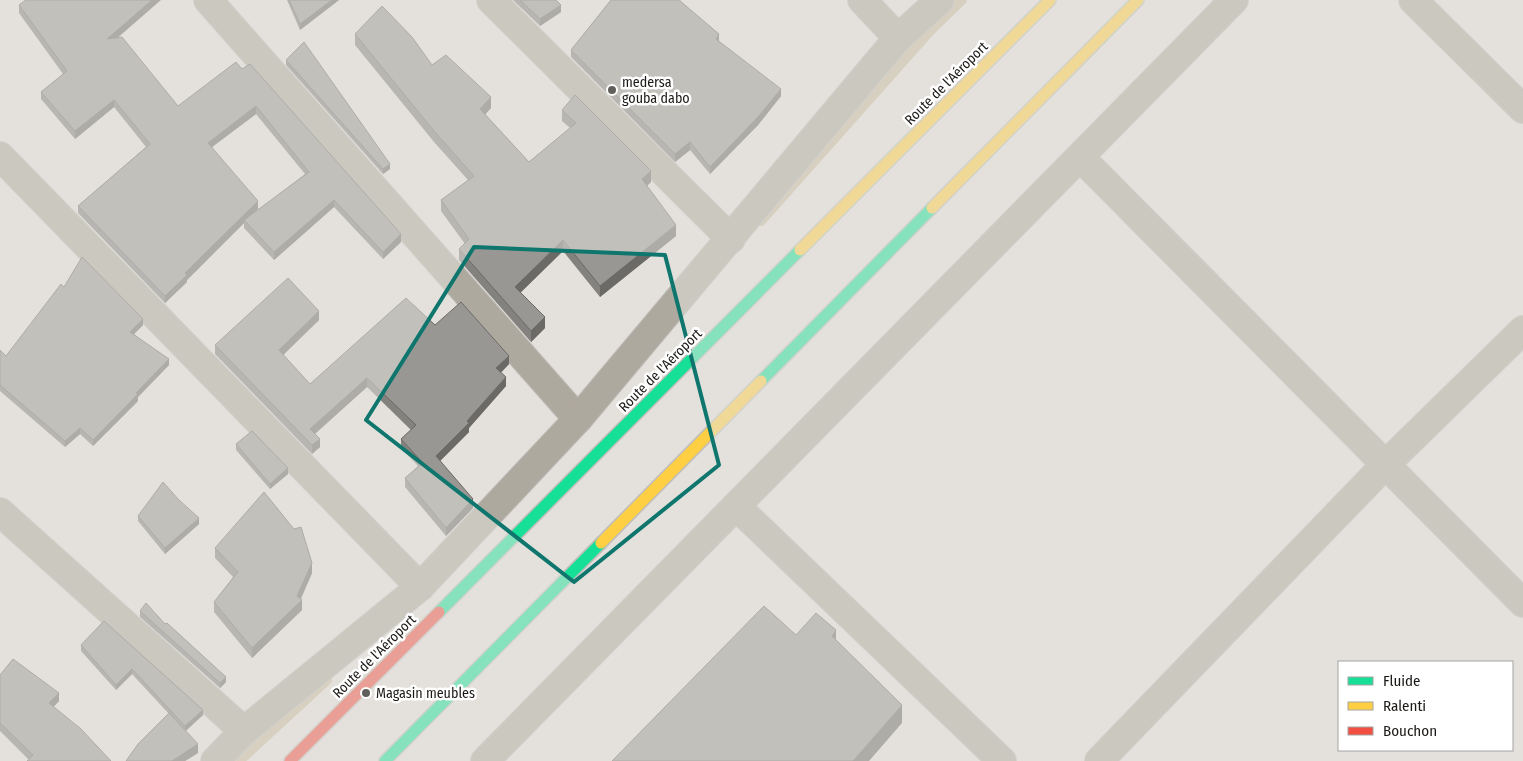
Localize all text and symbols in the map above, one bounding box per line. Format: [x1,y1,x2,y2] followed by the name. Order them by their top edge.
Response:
[901,38,992,129] street label: Route de l'Aéroport
[622,74,690,107] place label: medersa gouba dabo
[606,84,618,96] marker: medersa gouba dabo
[615,325,706,416] street label: Route de l'Aéroport
[329,611,420,702] street label: Route de l'Aéroport
[1338,661,1513,751] legend
[1383,672,1420,690] text: Fluide
[376,685,475,702] place label: Magasin meubles
[360,687,372,699] marker: Magasin meubles
[1383,697,1426,715] text: Ralenti
[1383,722,1437,740] text: Bouchon

